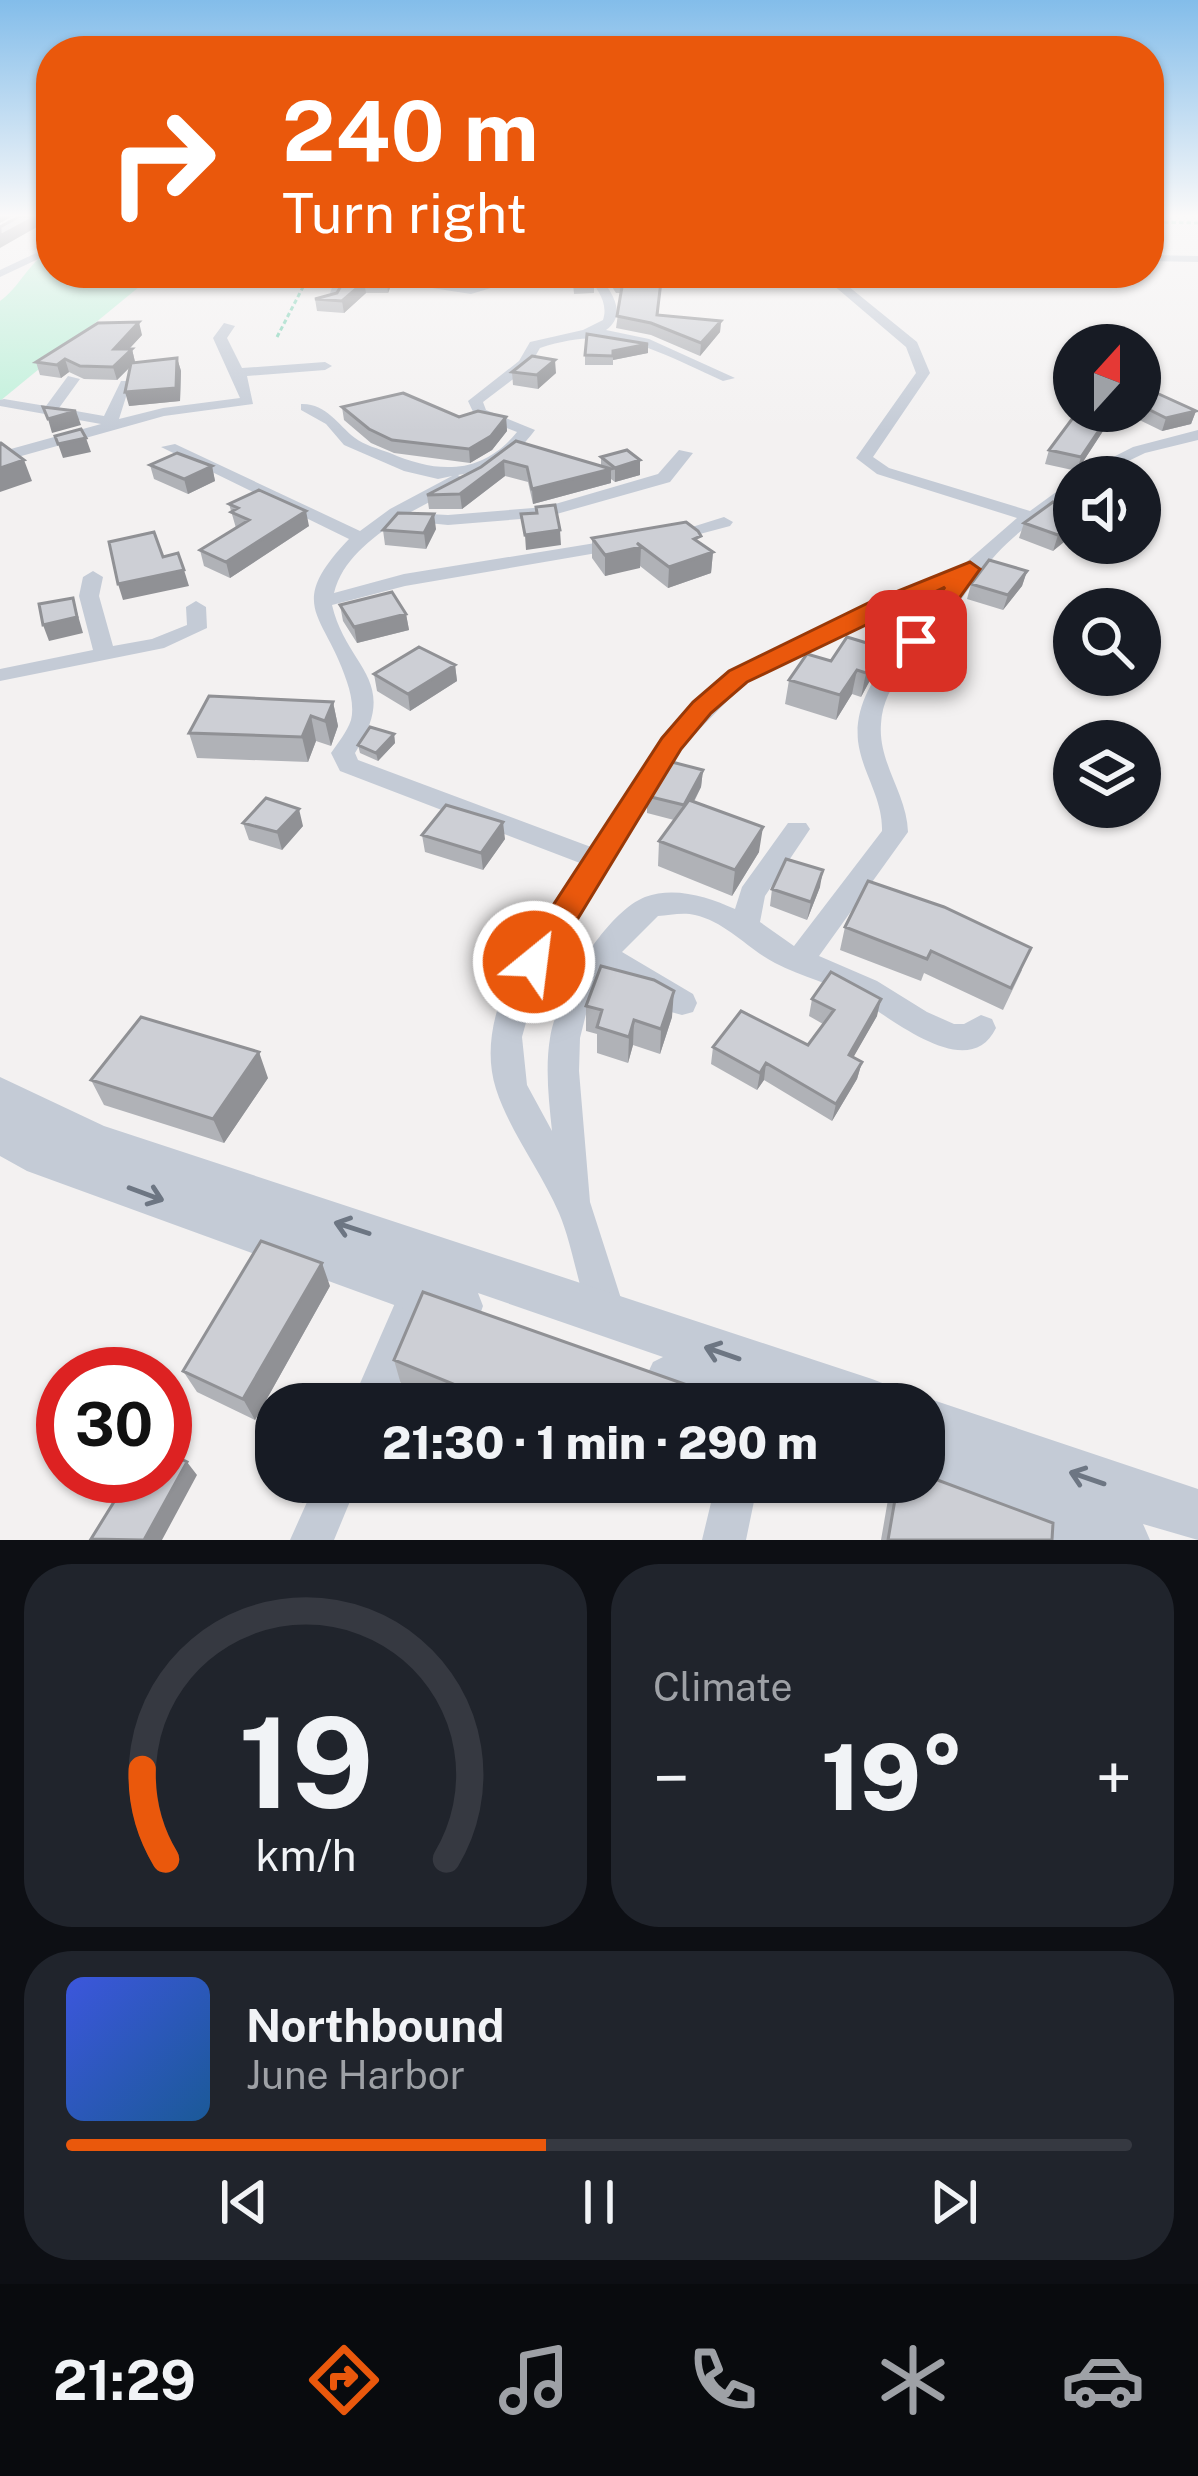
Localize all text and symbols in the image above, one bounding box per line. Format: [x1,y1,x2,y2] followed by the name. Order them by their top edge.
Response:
[282,81,539,180] text: 240 m
[84,84,240,240] icon: right
[282,182,527,245] text: Turn right
[1053,324,1161,432] north arrow
[1053,324,1161,828] map controls
[1053,456,1161,564] button: sound
[1053,588,1161,696] button: search
[865,590,967,692] pin
[883,608,949,674] icon: arrive
[1053,720,1161,828] button: layers
[471,899,597,1025] position arrow
[127,1185,164,1206] one-way arrow
[334,1215,372,1237] one-way arrow
[704,1341,741,1362] one-way arrow
[36,1347,192,1503] speed limit sign: 30
[382,1416,818,1469] text: 21:30 · 1 min · 290 m
[1069,1465,1107,1487] one-way arrow
[653,1664,793,1710] text: Climate
[238,1689,373,1836] text: 19
[821,1724,964,1830] text: 19°
[653,1739,690,1817] text: −
[1095,1739,1132,1817] text: +
[255,1829,356,1880] text: km/h
[246,1999,504,2052] text: Northbound
[246,2052,465,2098] text: June Harbor
[211,2169,277,2235] icon: previous
[566,2169,632,2235] icon: pause
[921,2169,987,2235] icon: next
[302,2338,386,2422] icon: directions
[492,2338,576,2422] icon: music
[681,2338,765,2422] icon: phone
[871,2338,955,2422] icon: climate
[1061,2338,1145,2422] icon: car
[53,2349,196,2412] text: 21:29

